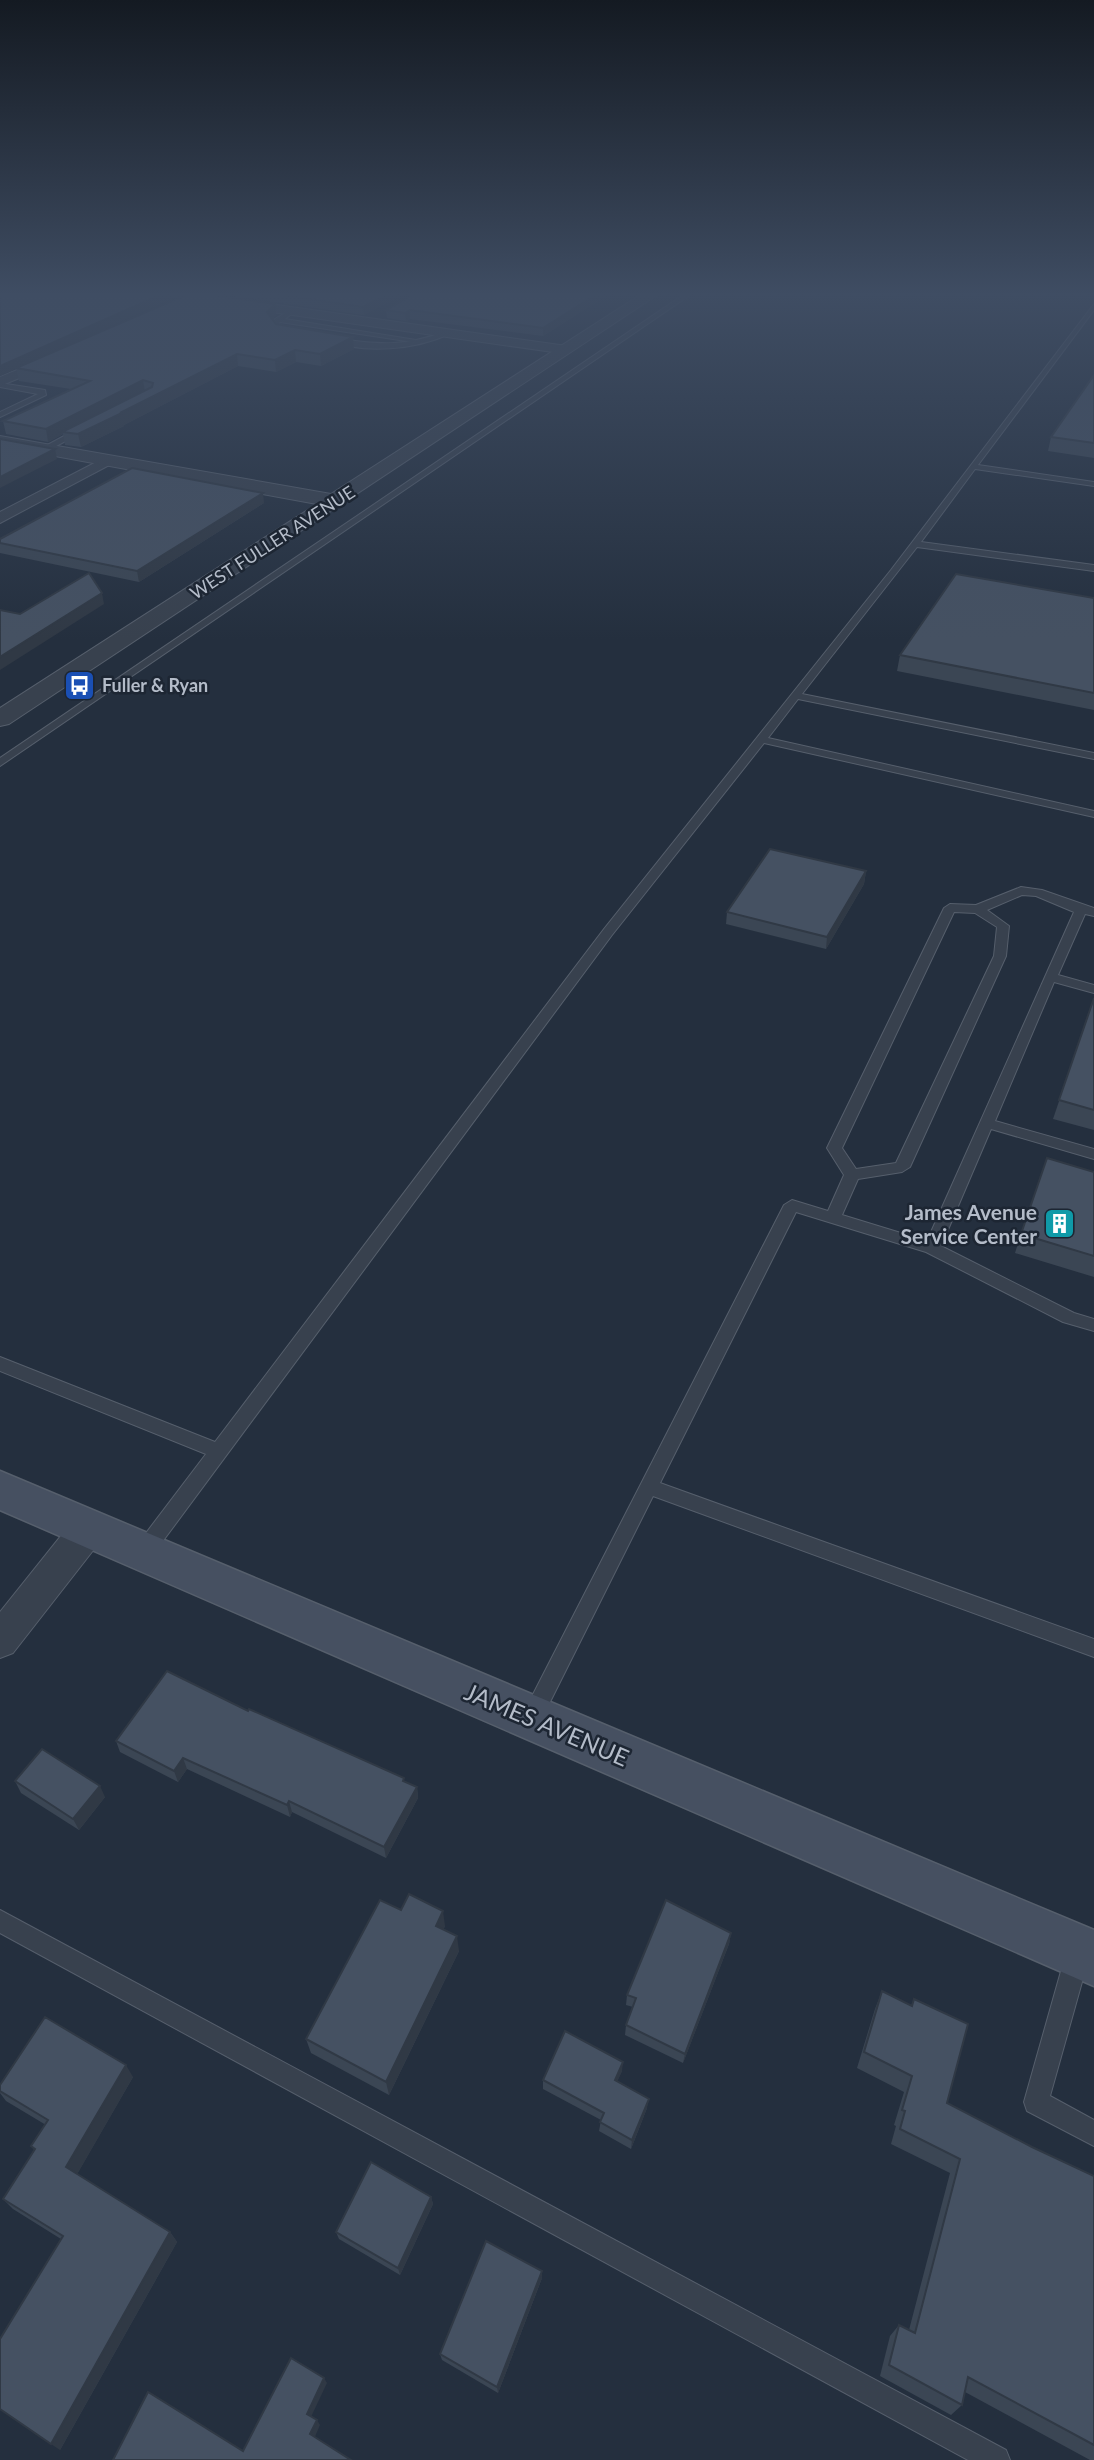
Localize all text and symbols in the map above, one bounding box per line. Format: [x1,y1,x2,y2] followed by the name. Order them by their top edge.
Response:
[185,480,359,604] street label: WEST FULLER AVENUE
[62,668,96,702] bus stop icon: Fuller & Ryan
[102,674,208,696] place label: Fuller & Ryan
[900,1199,1037,1248] place label: James Avenue Service Center
[1043,1206,1077,1240] building icon: James Avenue Service Center
[461,1676,633,1772] street label: JAMES AVENUE

